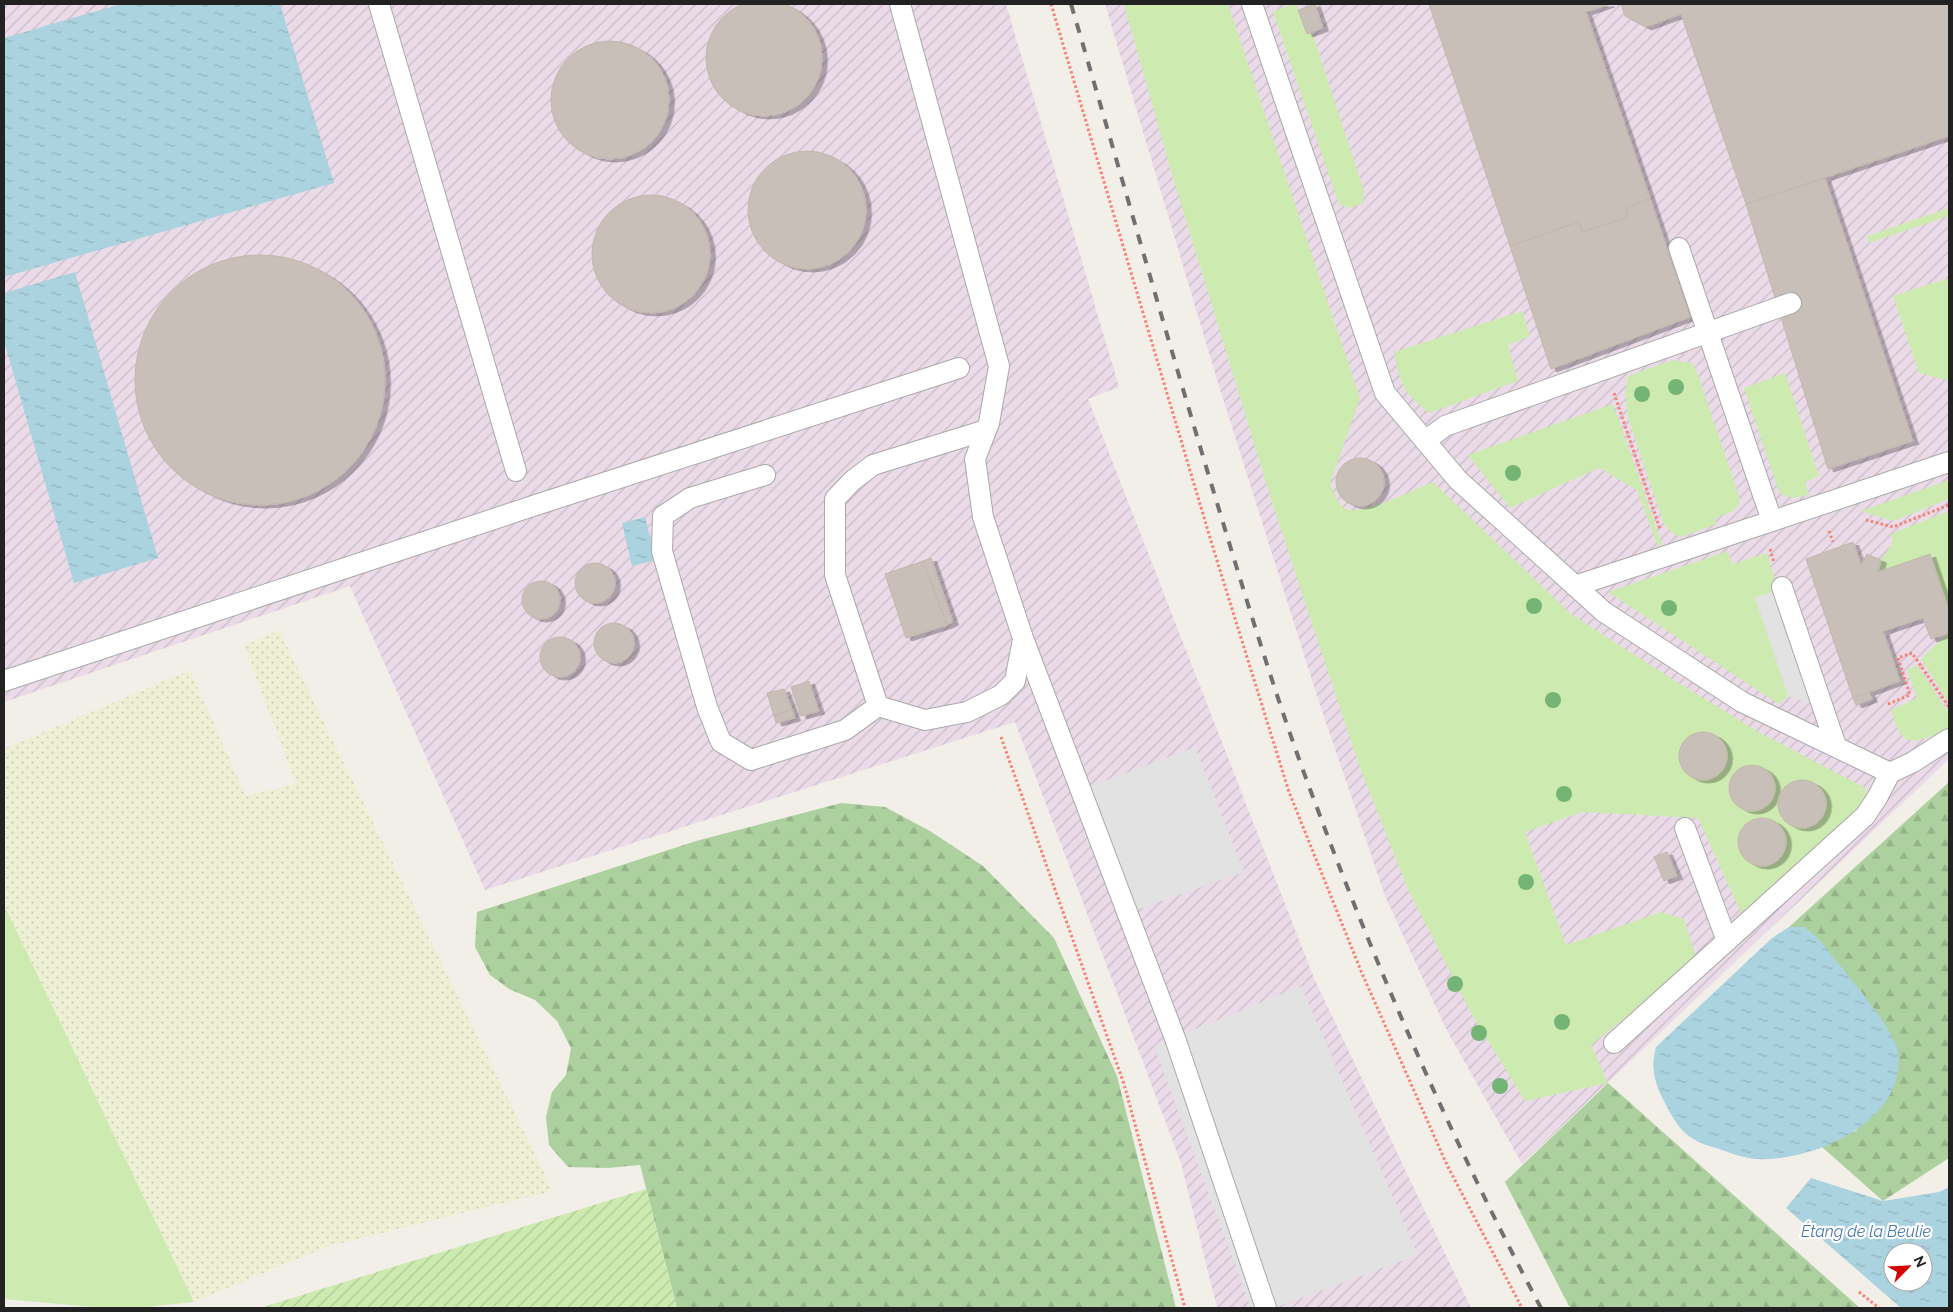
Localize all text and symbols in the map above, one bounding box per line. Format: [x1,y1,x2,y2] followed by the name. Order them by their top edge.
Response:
[1801,1221,1932,1241] water label: Étang de la Beulie
[1883,1242,1933,1292] north arrow
[1910,1254,1929,1270] text: N

